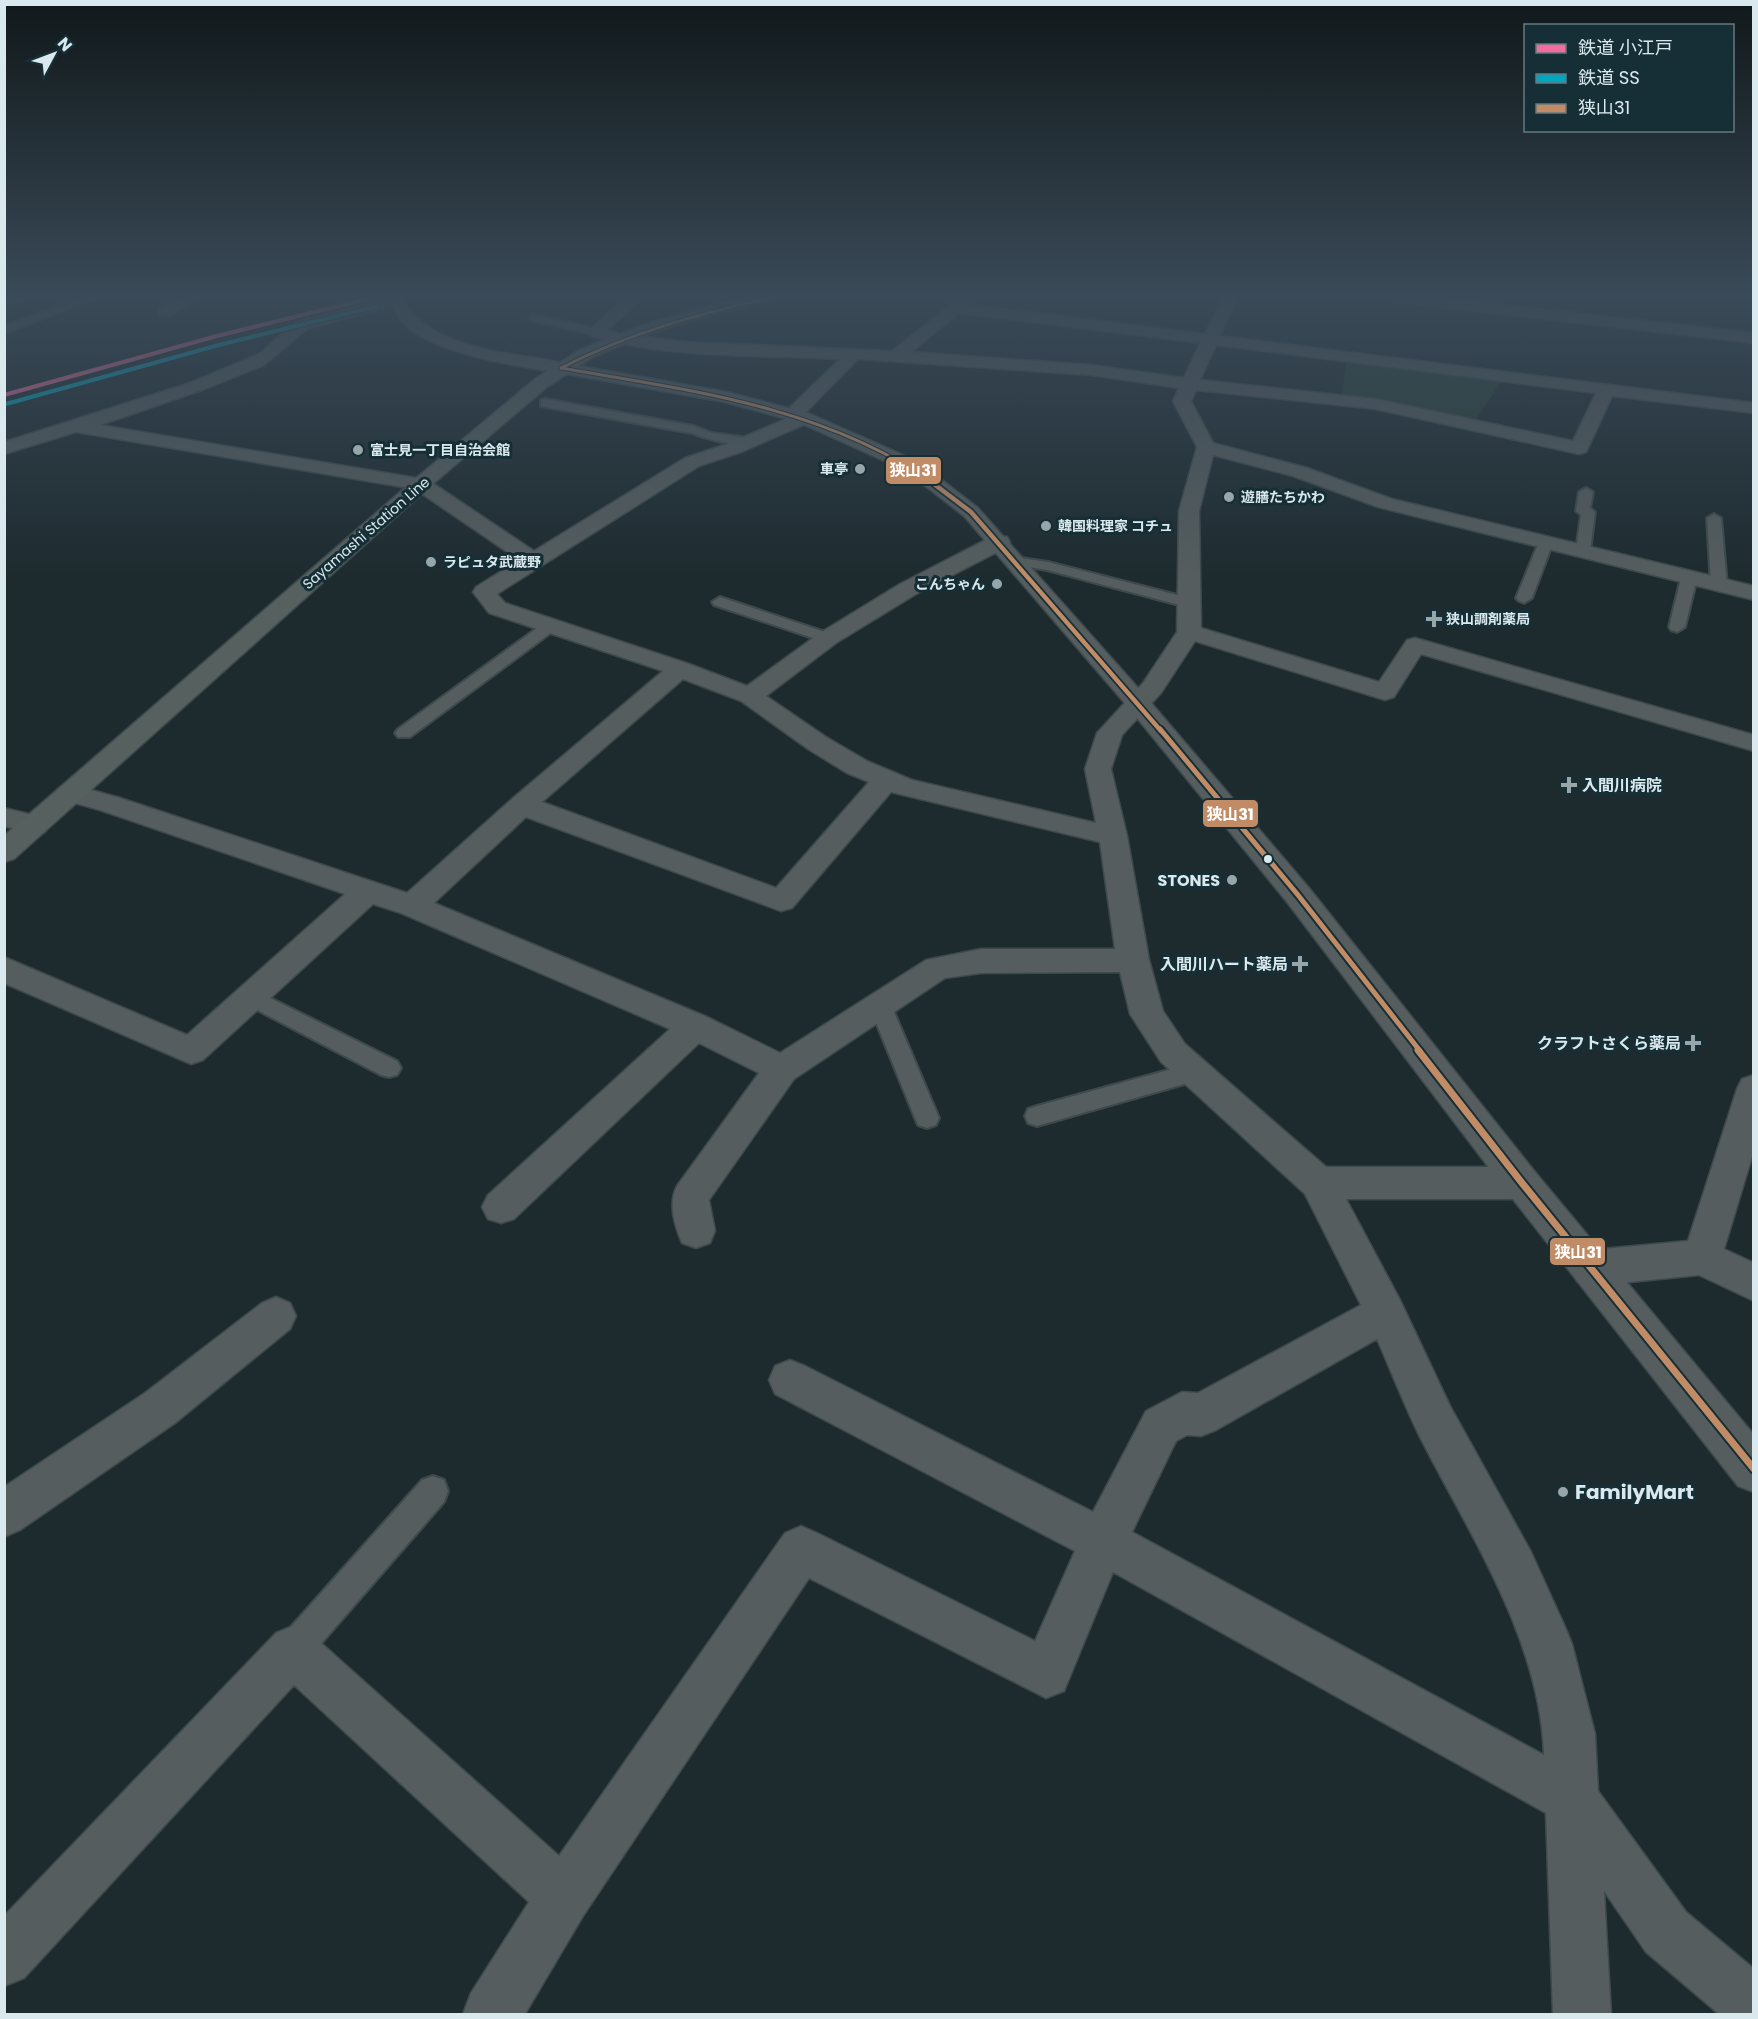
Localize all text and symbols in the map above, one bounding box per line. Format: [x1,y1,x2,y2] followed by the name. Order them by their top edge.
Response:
[24,24,84,84] north arrow
[1524,24,1734,132] legend
[52,32,78,57] text: N
[1578,35,1673,60] text: 鉄道 小江戸
[1578,65,1640,90] text: 鉄道 SS
[1578,95,1630,120] text: 狭山31
[370,440,510,460] place label: 富士見一丁目自治会館
[351,443,365,457] marker: 富士見一丁目自治会館
[885,456,942,485] line badge: 狭山31
[820,459,848,479] place label: 車亭
[889,459,937,482] text: 狭山31
[853,462,867,476] marker: 車亭
[298,472,434,594] street label: Sayamashi Station Line
[1241,487,1325,507] place label: 遊膳たちかわ
[1222,490,1236,504] marker: 遊膳たちかわ
[1058,516,1173,536] place label: 韓国料理家 コチュ
[1039,519,1053,533] marker: 韓国料理家 コチュ
[443,552,541,572] place label: ラピュタ武蔵野
[424,555,438,569] marker: ラピュタ武蔵野
[915,574,985,594] place label: こんちゃん
[990,577,1004,591] marker: こんちゃん
[1446,609,1530,629] place label: 狭山調剤薬局
[1427,612,1441,626] marker: 狭山調剤薬局
[1582,774,1662,797] place label: 入間川病院
[1560,776,1578,794] marker: 入間川病院
[1202,799,1259,828] line badge: 狭山31
[1206,803,1254,826] text: 狭山31
[1262,853,1274,865] unlabelled marker
[1158,869,1220,892] place label: STONES
[1225,873,1239,887] marker: STONES
[1160,953,1288,976] place label: 入間川ハート薬局
[1293,957,1307,971] marker: 入間川ハート薬局
[1537,1032,1681,1055] place label: クラフトさくら薬局
[1686,1036,1700,1050] marker: クラフトさくら薬局
[1549,1237,1606,1266] line badge: 狭山31
[1554,1241,1602,1264] text: 狭山31
[1575,1478,1694,1506] place label: FamilyMart
[1556,1485,1570,1499] marker: FamilyMart

